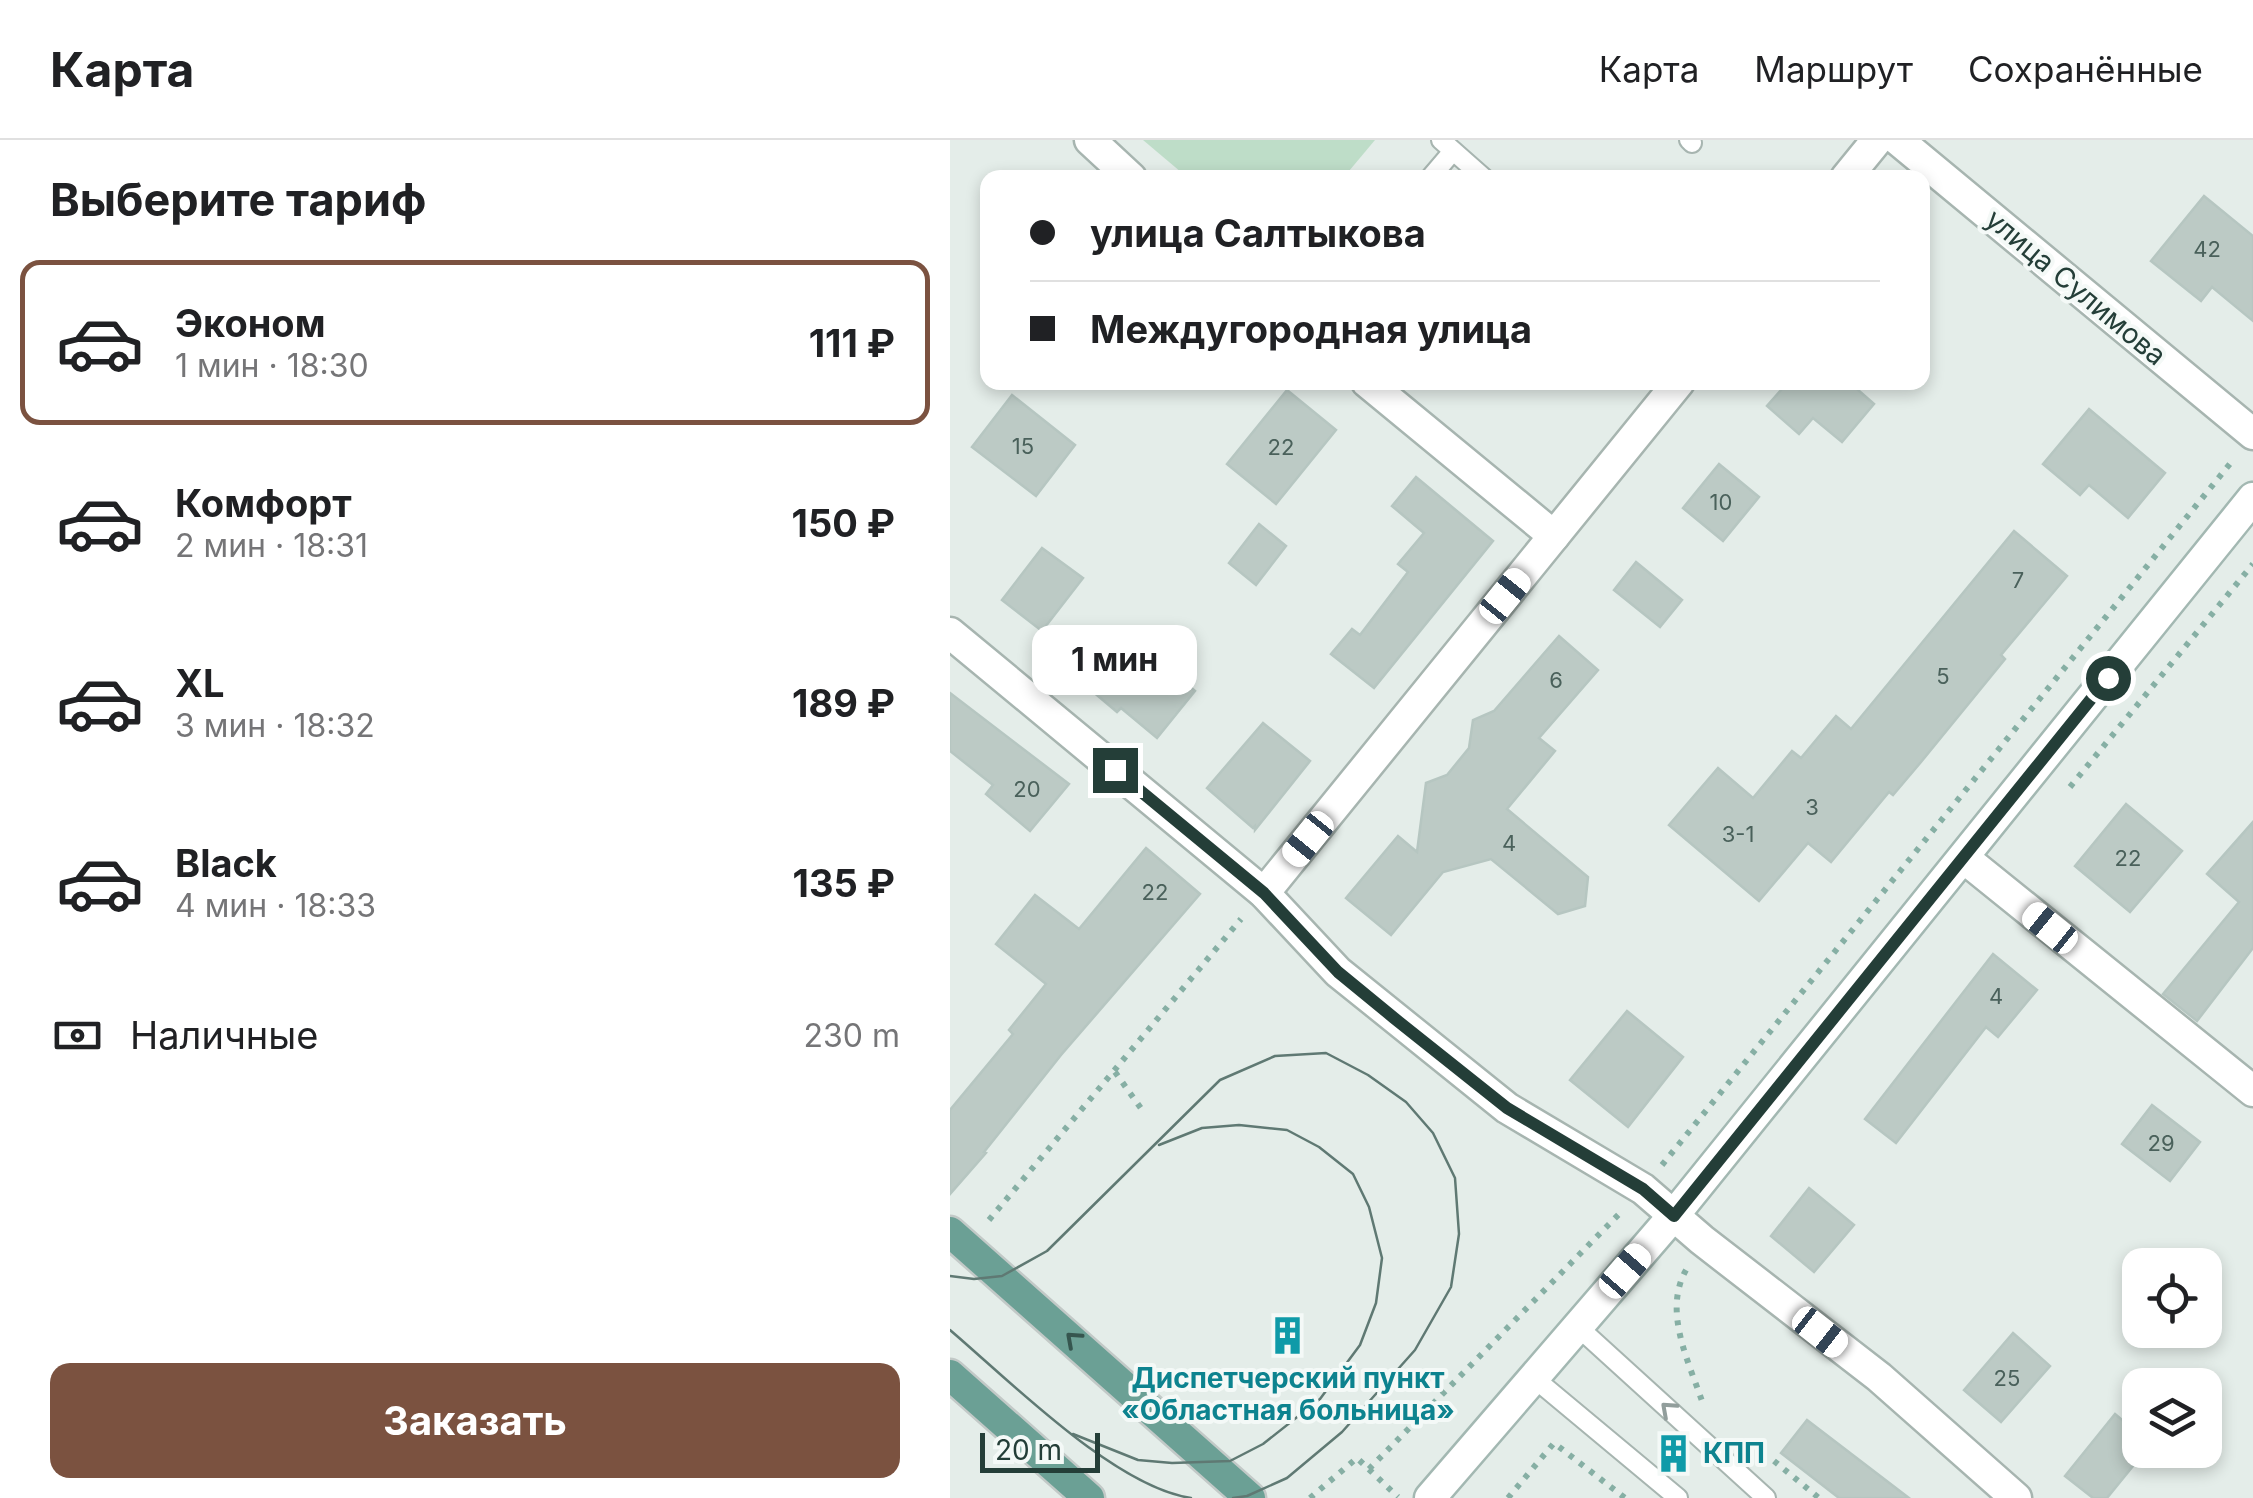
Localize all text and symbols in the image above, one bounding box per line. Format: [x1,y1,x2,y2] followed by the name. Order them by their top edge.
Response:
[50,40,194,99] text: Карта
[1599,48,1699,90] text: Карта
[1754,48,1913,90] text: Маршрут
[1968,48,2203,90] text: Сохранённые
[50,172,426,227] text: Выберите тариф
[1979,202,2173,372] street label: улица Сулимова
[1090,210,1426,256] text: улица Салтыкова
[2193,236,2221,262] house number: 42
[55,298,145,388] icon: car
[175,300,326,346] text: Эконом
[1090,306,1532,352] text: Междугородная улица
[809,320,895,366] text: 111 ₽
[175,346,369,385] text: 1 мин · 18:30
[1012,433,1034,459] house number: 15
[1268,434,1294,460] house number: 22
[55,478,145,568] icon: car
[175,480,352,526] text: Комфорт
[1710,489,1732,515] house number: 10
[792,500,895,546] text: 150 ₽
[175,526,368,565] text: 2 мин · 18:31
[1474,563,1536,629] car
[2012,567,2024,593] house number: 7
[1032,625,1198,695] callout: 1 мин
[1071,640,1158,679] text: 1 мин
[2086,656,2131,701] route start
[55,658,145,748] icon: car
[175,660,225,706] text: XL
[1936,663,1950,689] house number: 5
[1549,667,1563,693] house number: 6
[792,680,895,726] text: 189 ₽
[175,706,375,745] text: 3 мин · 18:32
[1093,748,1138,793] route end
[1013,776,1041,802] house number: 20
[1805,794,1819,820] house number: 3
[1277,806,1339,872] car
[1722,821,1754,847] house number: 3-1
[1502,830,1516,856] house number: 4
[55,838,145,928] icon: car
[175,840,277,886] text: Black
[2115,845,2141,871] house number: 22
[793,860,895,906] text: 135 ₽
[1142,879,1168,905] house number: 22
[175,886,376,925] text: 4 мин · 18:33
[2017,897,2083,959] car
[1989,983,2003,1009] house number: 4
[50,1008,105,1063] icon: cash
[130,1012,318,1058] text: Наличные
[804,1016,900,1055] text: 230 m
[2147,1130,2175,1156] house number: 29
[1594,1239,1656,1303] car
[2122,1248,2222,1468] map controls
[2122,1248,2222,1348] button: locate
[1787,1302,1853,1362] car
[1267,1315,1309,1357] building icon: Диспетчерский пункт «Областная больница»
[1066,1333,1085,1351] one-way arrow
[1121,1361,1455,1427] place label: Диспетчерский пункт «Областная больница»
[50,1363,900,1478] button: Заказать
[1994,1365,2020,1391] house number: 25
[2122,1368,2222,1468] button: layers
[1661,1403,1680,1421] one-way arrow
[980,1428,1100,1472] scale bar
[1652,1432,1694,1474] building icon: КПП
[995,1433,1062,1467] text: 20 m
[1703,1436,1765,1470] place label: КПП

